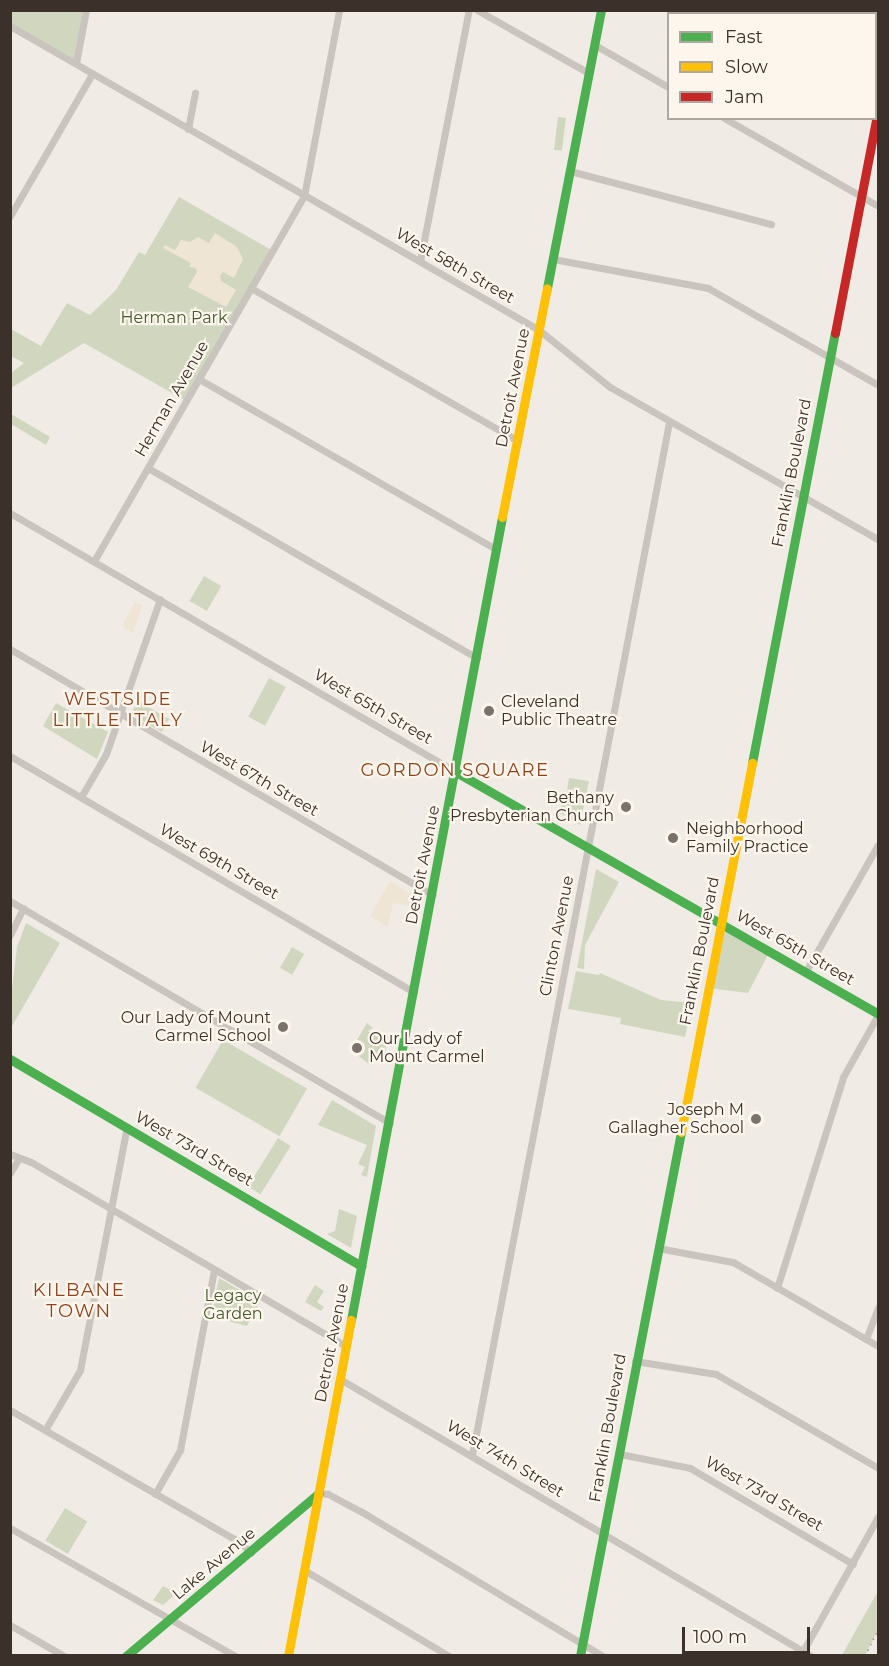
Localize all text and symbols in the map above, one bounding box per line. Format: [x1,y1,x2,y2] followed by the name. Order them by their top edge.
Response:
[667,12,877,120] legend
[725,26,763,48] text: Fast
[725,56,768,78] text: Slow
[725,86,764,108] text: Jam
[392,224,518,308] street label: West 58th Street
[121,308,227,328] park label: Herman Park
[492,327,534,449] street label: Detroit Avenue
[131,338,213,460] street label: Herman Avenue
[768,397,816,549] street label: Franklin Boulevard
[310,665,436,749] street label: West 65th Street
[53,689,183,732] district label: WESTSIDE LITTLE ITALY
[501,692,617,730] place label: Cleveland Public Theatre
[482,704,496,718] marker: Cleveland Public Theatre
[196,737,322,821] street label: West 67th Street
[361,759,549,781] district label: GORDON SQUARE
[450,788,614,826] place label: Bethany Presbyterian Church
[619,800,633,814] marker: Bethany Presbyterian Church
[402,804,444,926] street label: Detroit Avenue
[686,819,808,857] place label: Neighborhood Family Practice
[156,820,282,904] street label: West 69th Street
[664,829,682,847] marker: Neighborhood Family Practice
[536,874,578,998] street label: Clinton Avenue
[676,875,724,1027] street label: Franklin Boulevard
[732,906,858,990] street label: West 65th Street
[121,1008,271,1046] place label: Our Lady of Mount Carmel School
[276,1020,290,1034] marker: Our Lady of Mount Carmel School
[369,1029,484,1067] place label: Our Lady of Mount Carmel
[350,1041,364,1055] marker: Our Lady of Mount Carmel
[608,1100,744,1138] place label: Joseph M Gallagher School
[132,1107,256,1191] street label: West 73rd Street
[749,1112,763,1126] marker: Joseph M Gallagher School
[33,1280,125,1322] district label: KILBANE TOWN
[311,1282,353,1404] street label: Detroit Avenue
[203,1286,263,1324] park label: Legacy Garden
[585,1352,631,1504] street label: Franklin Boulevard
[443,1416,567,1502] street label: West 74th Street
[702,1452,826,1536] street label: West 73rd Street
[169,1524,259,1604] street label: Lake Avenue
[685,1615,812,1653] scale bar
[693,1626,747,1648] text: 100 m

